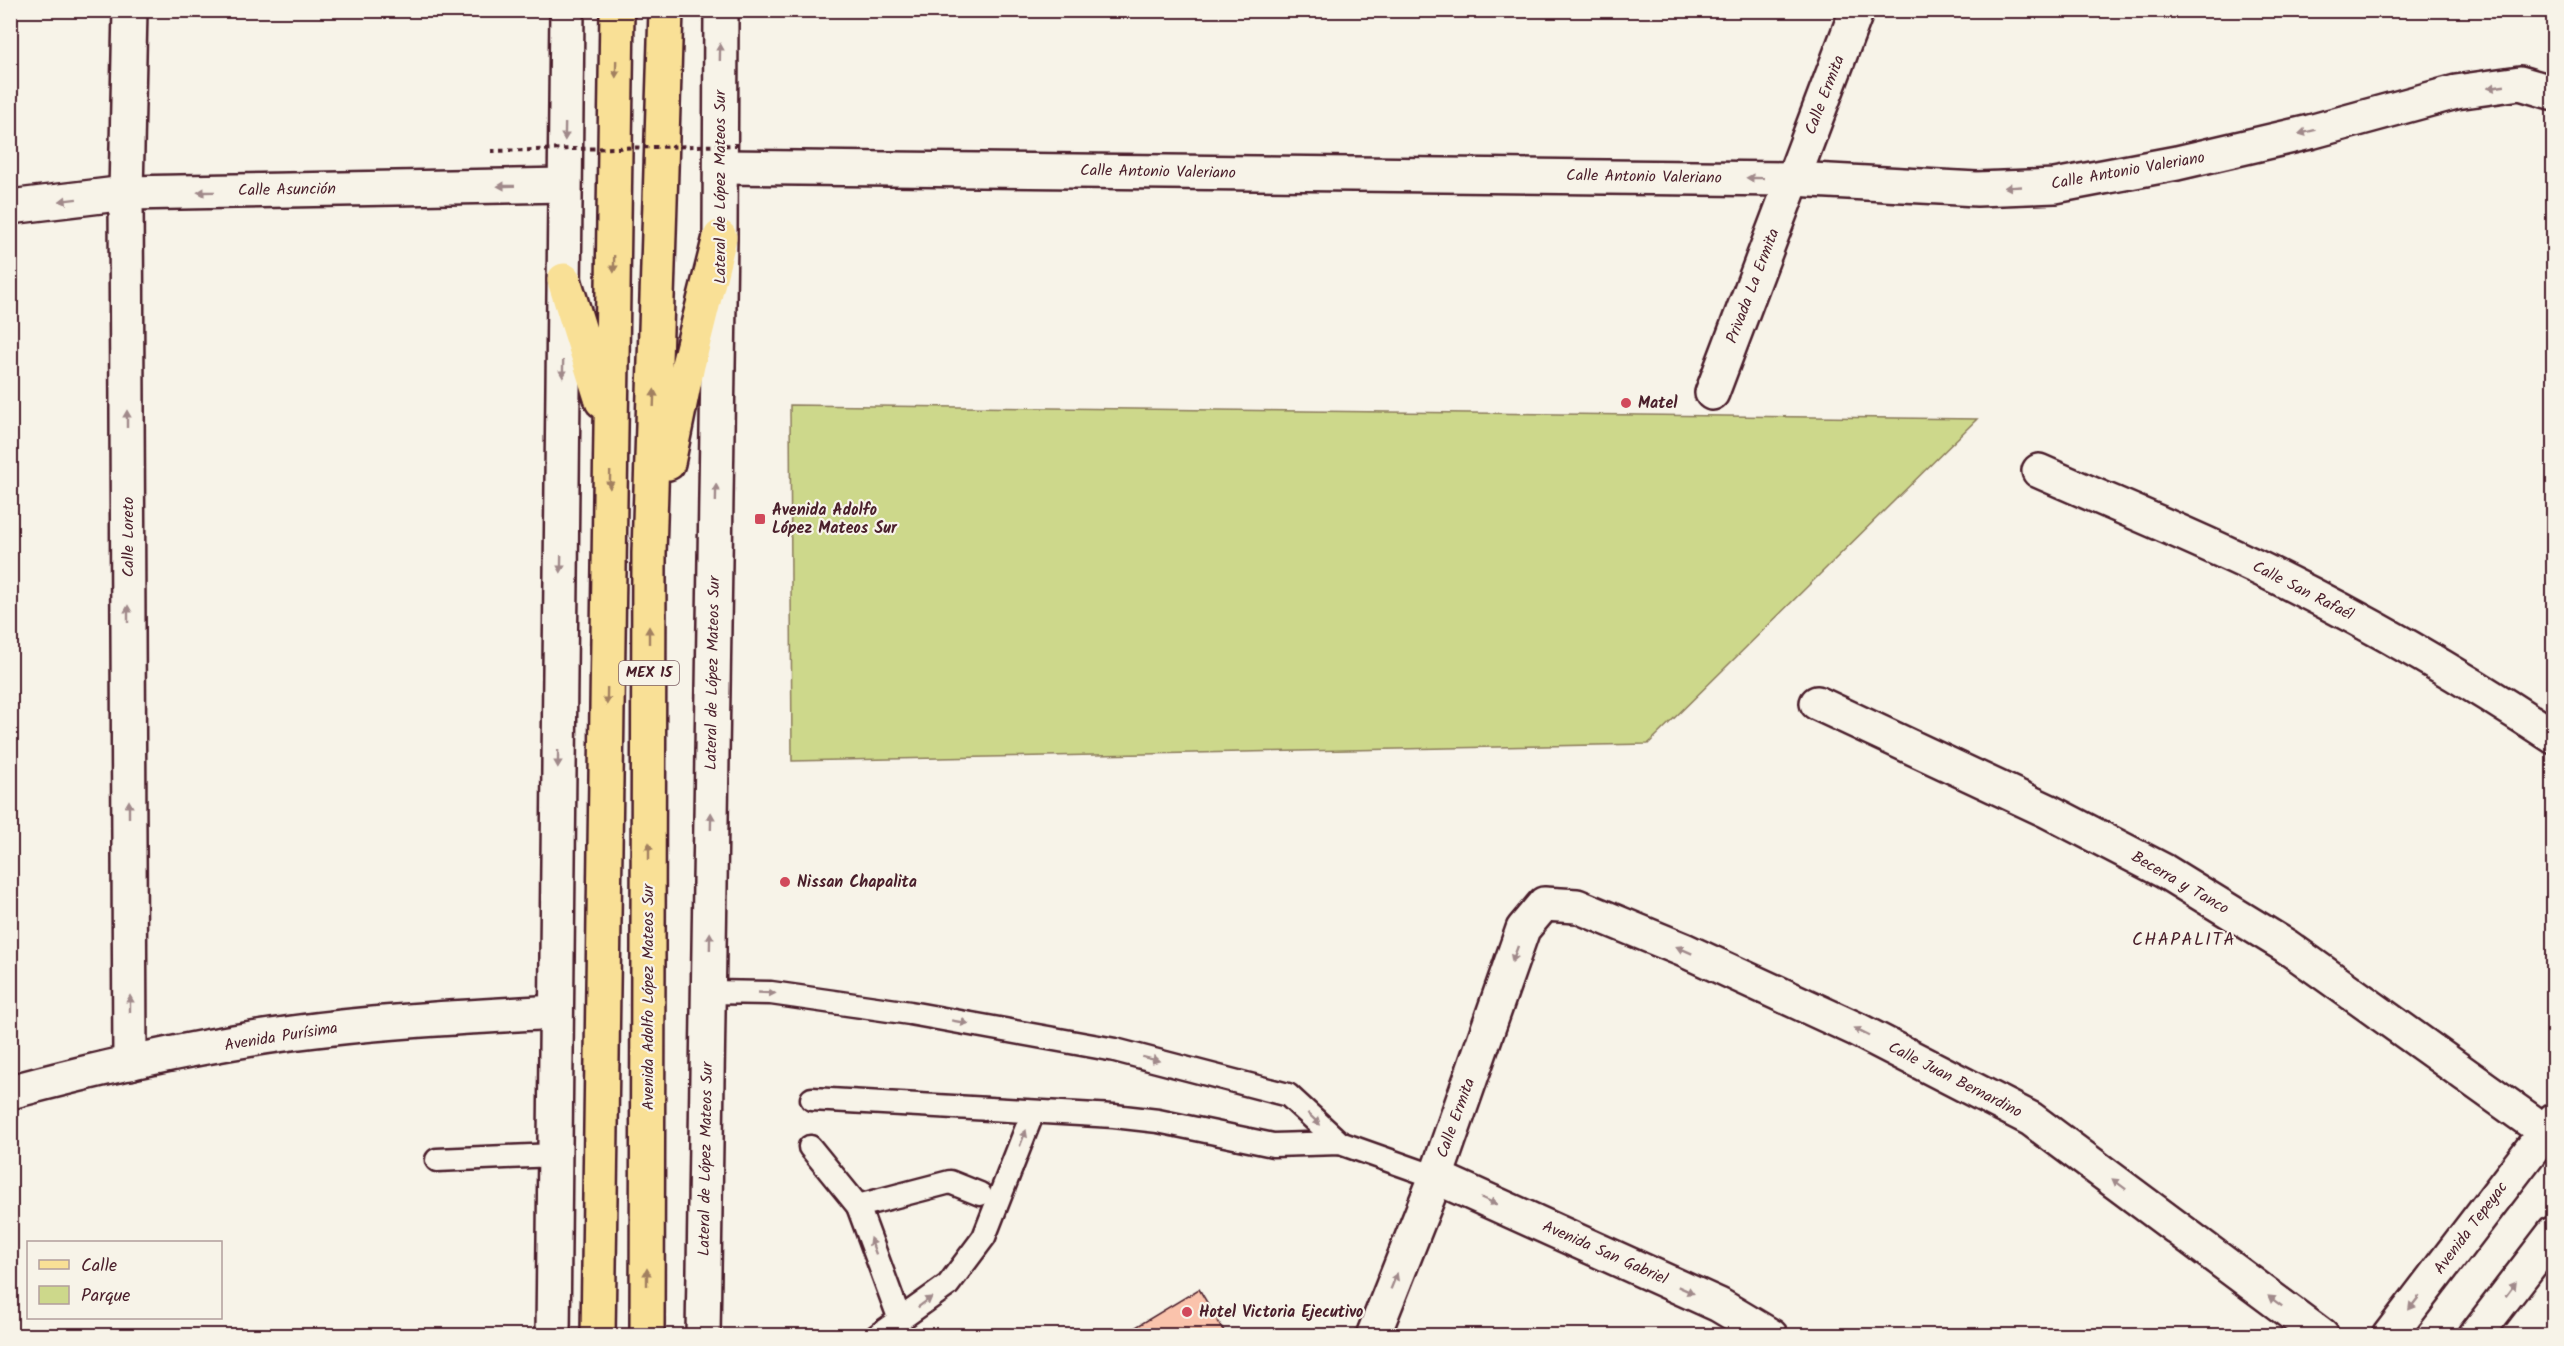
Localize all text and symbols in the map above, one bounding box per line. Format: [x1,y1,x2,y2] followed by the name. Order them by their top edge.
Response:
[715,43,725,62] one-way arrow
[1798,52,1852,138] street label: Calle Ermita
[612,59,621,78] one-way arrow
[2487,82,2506,91] one-way arrow
[708,88,733,284] street label: Lateral de López Mateos Sur
[561,122,570,141] one-way arrow
[2298,128,2316,138] one-way arrow
[2049,145,2207,197] street label: Calle Antonio Valeriano
[1080,158,1236,186] street label: Calle Antonio Valeriano
[1566,163,1722,191] street label: Calle Antonio Valeriano
[1746,174,1765,183] one-way arrow
[238,177,336,203] street label: Calle Asunción
[496,181,515,191] one-way arrow
[2003,183,2022,192] one-way arrow
[197,187,216,196] one-way arrow
[59,196,78,205] one-way arrow
[1720,225,1786,347] street label: Privada La Ermita
[609,254,618,273] one-way arrow
[558,359,568,378] one-way arrow
[650,389,659,408] one-way arrow
[1638,391,1678,416] place label: Matel
[1619,396,1633,410] marker: Matel
[122,410,132,429] one-way arrow
[605,470,615,489] one-way arrow
[711,484,721,503] one-way arrow
[116,497,141,577] street label: Calle Loreto
[772,498,898,541] place label: Avenida Adolfo López Mateos Sur
[753,512,767,526] marker: Avenida Adolfo López Mateos Sur
[556,554,565,573] one-way arrow
[2248,555,2358,627] street label: Calle San Rafaél
[699,574,727,770] street label: Lateral de López Mateos Sur
[123,605,133,624] one-way arrow
[644,626,654,645] one-way arrow
[619,661,679,685] road number: MEX 15
[602,686,612,705] one-way arrow
[553,749,563,768] one-way arrow
[124,800,134,819] one-way arrow
[707,811,716,830] one-way arrow
[644,842,654,861] one-way arrow
[2127,845,2233,921] street label: Becerra y Tanco
[797,870,917,895] place label: Nissan Chapalita
[778,875,792,889] marker: Nissan Chapalita
[636,882,661,1110] street label: Avenida Adolfo López Mateos Sur
[2132,926,2236,955] district label: CHAPALITA
[705,932,714,951] one-way arrow
[1509,945,1519,963] one-way arrow
[1675,945,1693,955] one-way arrow
[758,988,777,998] one-way arrow
[125,995,135,1014] one-way arrow
[223,1016,339,1058] street label: Avenida Purísima
[951,1018,970,1027] one-way arrow
[1853,1027,1870,1037] one-way arrow
[1883,1035,2027,1125] street label: Calle Juan Bernardino
[1142,1055,1161,1065] one-way arrow
[692,1060,720,1256] street label: Lateral de López Mateos Sur
[1430,1075,1482,1161] street label: Calle Ermita
[1307,1111,1321,1125] one-way arrow
[1018,1129,1028,1147] one-way arrow
[2428,1176,2514,1280] street label: Avenida Tepeyac
[2111,1178,2127,1190] one-way arrow
[1480,1196,1498,1206] one-way arrow
[1538,1214,1672,1292] street label: Avenida San Gabriel
[867,1236,877,1254] one-way arrow
[27,1241,222,1319] legend
[81,1252,117,1281] text: Calle
[642,1268,652,1287] one-way arrow
[1390,1272,1399,1290] one-way arrow
[2504,1281,2517,1297] one-way arrow
[81,1282,130,1311] text: Parque
[1677,1285,1695,1295] one-way arrow
[2268,1295,2283,1307] one-way arrow
[2407,1295,2420,1311] one-way arrow
[916,1296,932,1308] one-way arrow
[1199,1300,1363,1325] place label: Hotel Victoria Ejecutivo
[1180,1305,1194,1319] marker: Hotel Victoria Ejecutivo

